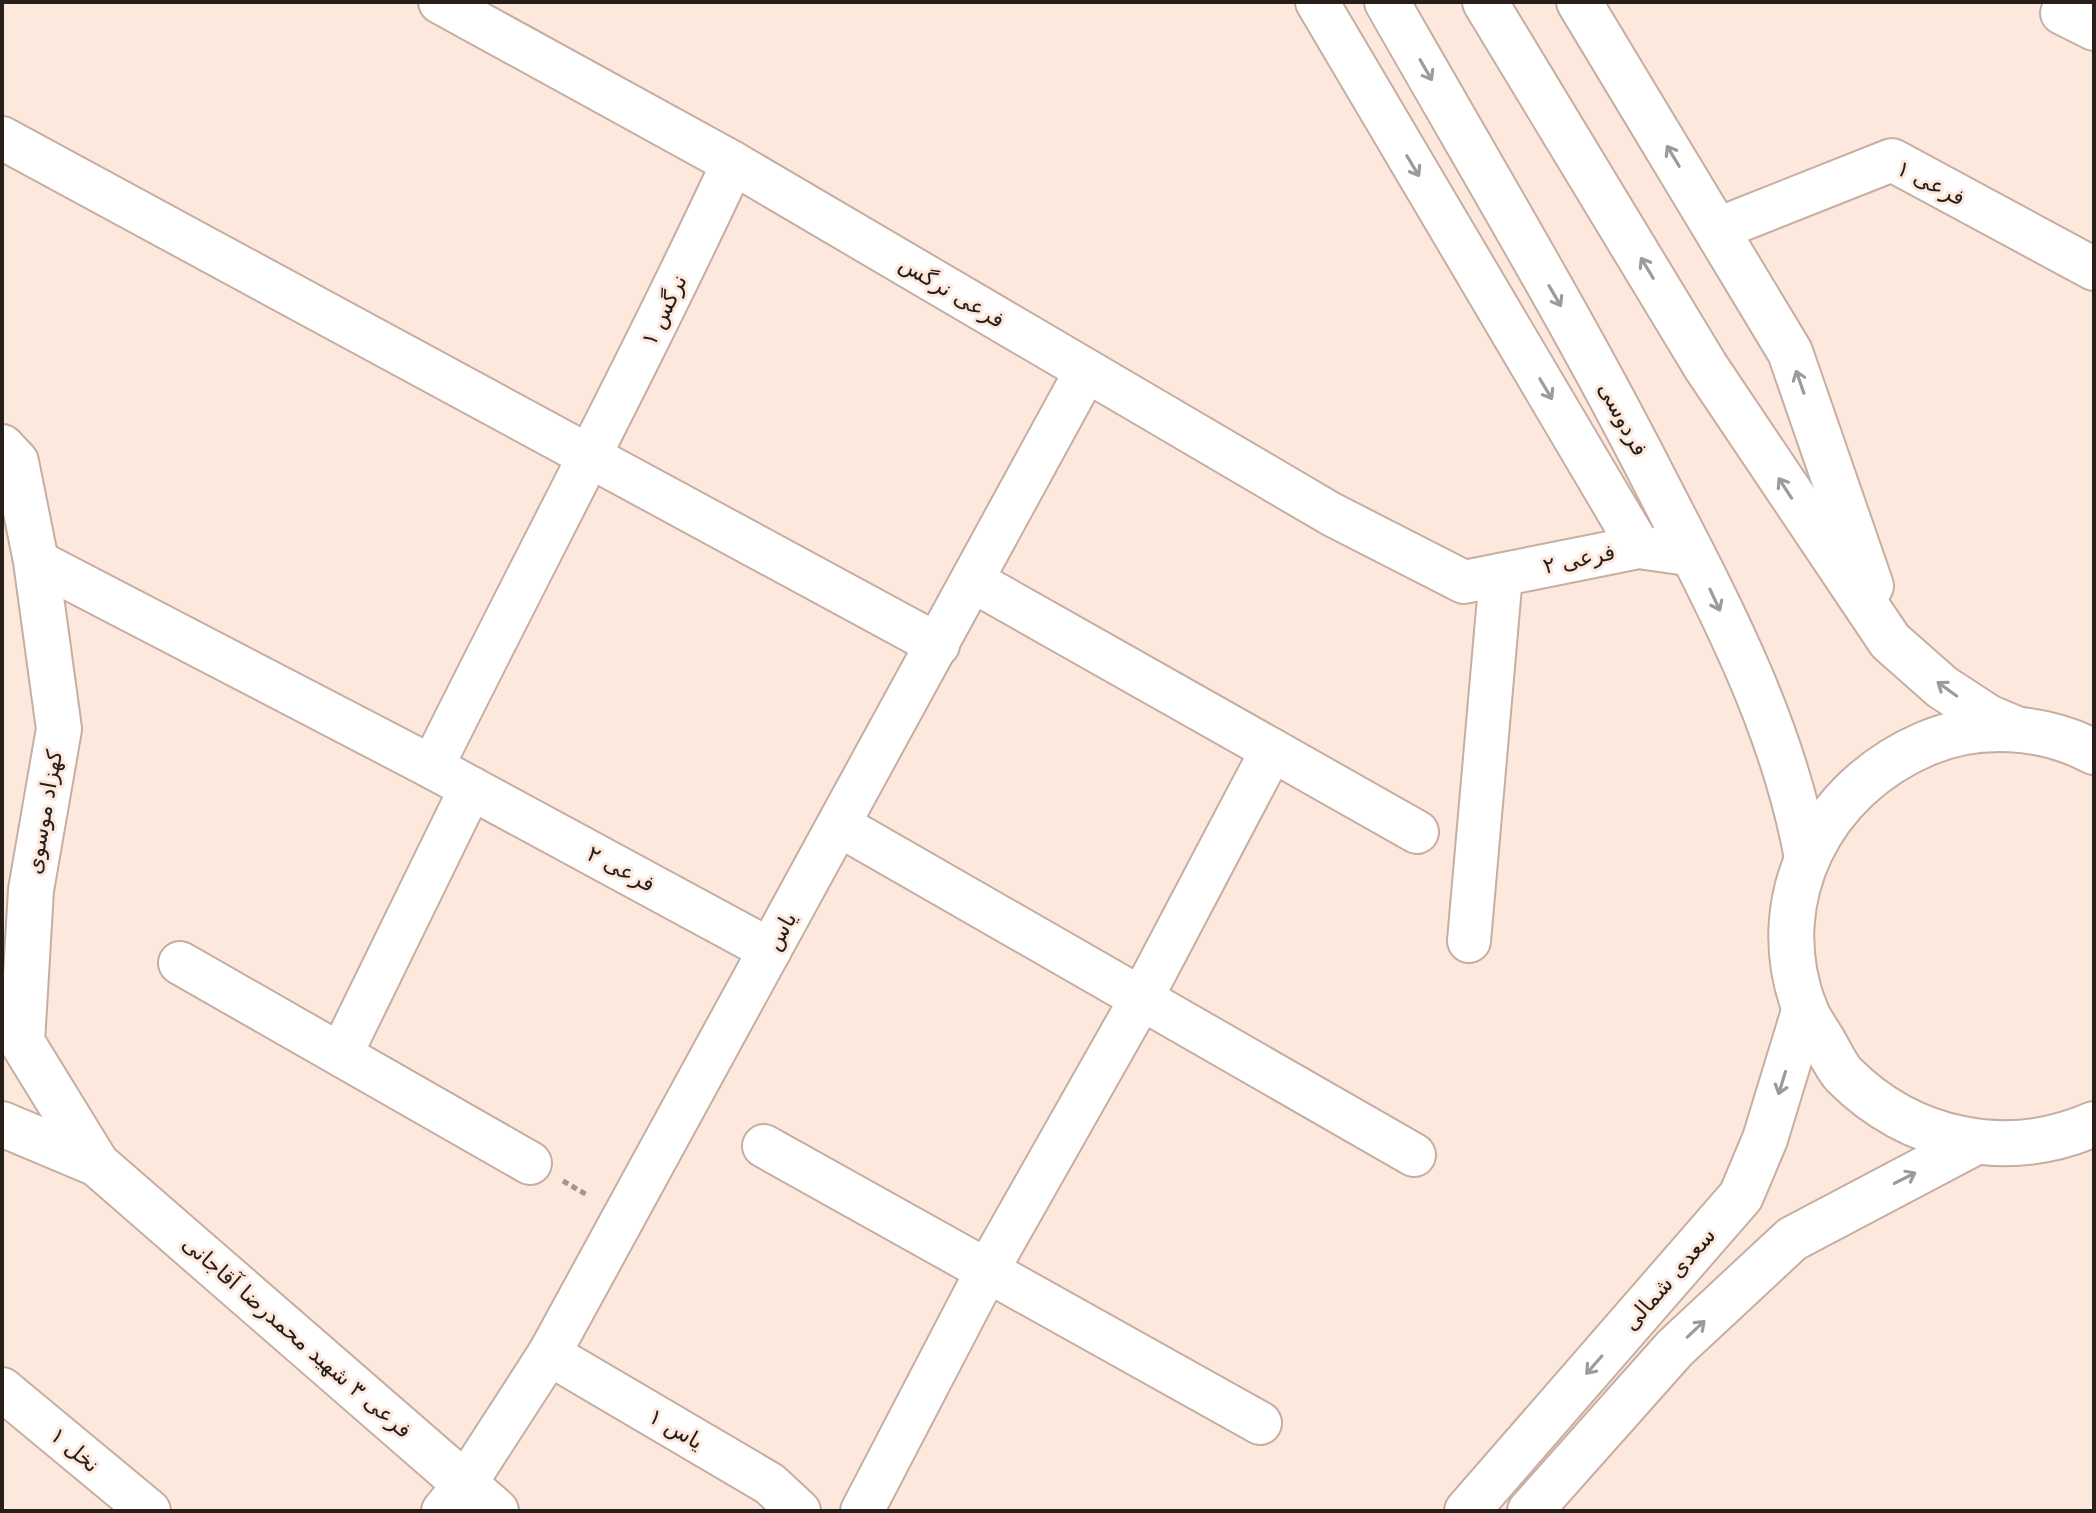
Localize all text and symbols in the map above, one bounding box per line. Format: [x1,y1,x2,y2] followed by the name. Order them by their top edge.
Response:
[1418,58,1434,81] one-way arrow
[1665,145,1681,168] one-way arrow
[1406,154,1422,177] one-way arrow
[1893,155,1969,211] street label: فرعی ۱
[895,251,1009,334] street label: فرعی نرگس
[1638,257,1654,280] one-way arrow
[636,271,693,350] street label: نرگس ۱
[1547,284,1563,307] one-way arrow
[1792,370,1807,395] one-way arrow
[1538,377,1554,400] one-way arrow
[1593,378,1653,460] street label: فردوسی
[1777,477,1794,499] one-way arrow
[1541,539,1617,579] street label: فرعی ۲
[1708,588,1723,612] one-way arrow
[1936,681,1958,697] one-way arrow
[21,747,67,876] street label: کهزاد موسوی
[583,841,659,897] street label: فرعی ۲
[760,908,802,955] street label: یاس
[1774,1070,1788,1095] one-way arrow
[1892,1170,1916,1186] one-way arrow
[1618,1223,1720,1335] street label: سعدی شمالی
[177,1230,417,1443] street label: فرعی ۳ شهید محمدرضا آقاجانی
[1685,1320,1705,1338] one-way arrow
[1585,1354,1603,1374] one-way arrow
[644,1404,708,1455] street label: یاس ۱
[46,1422,104,1478] street label: نخل ۱

